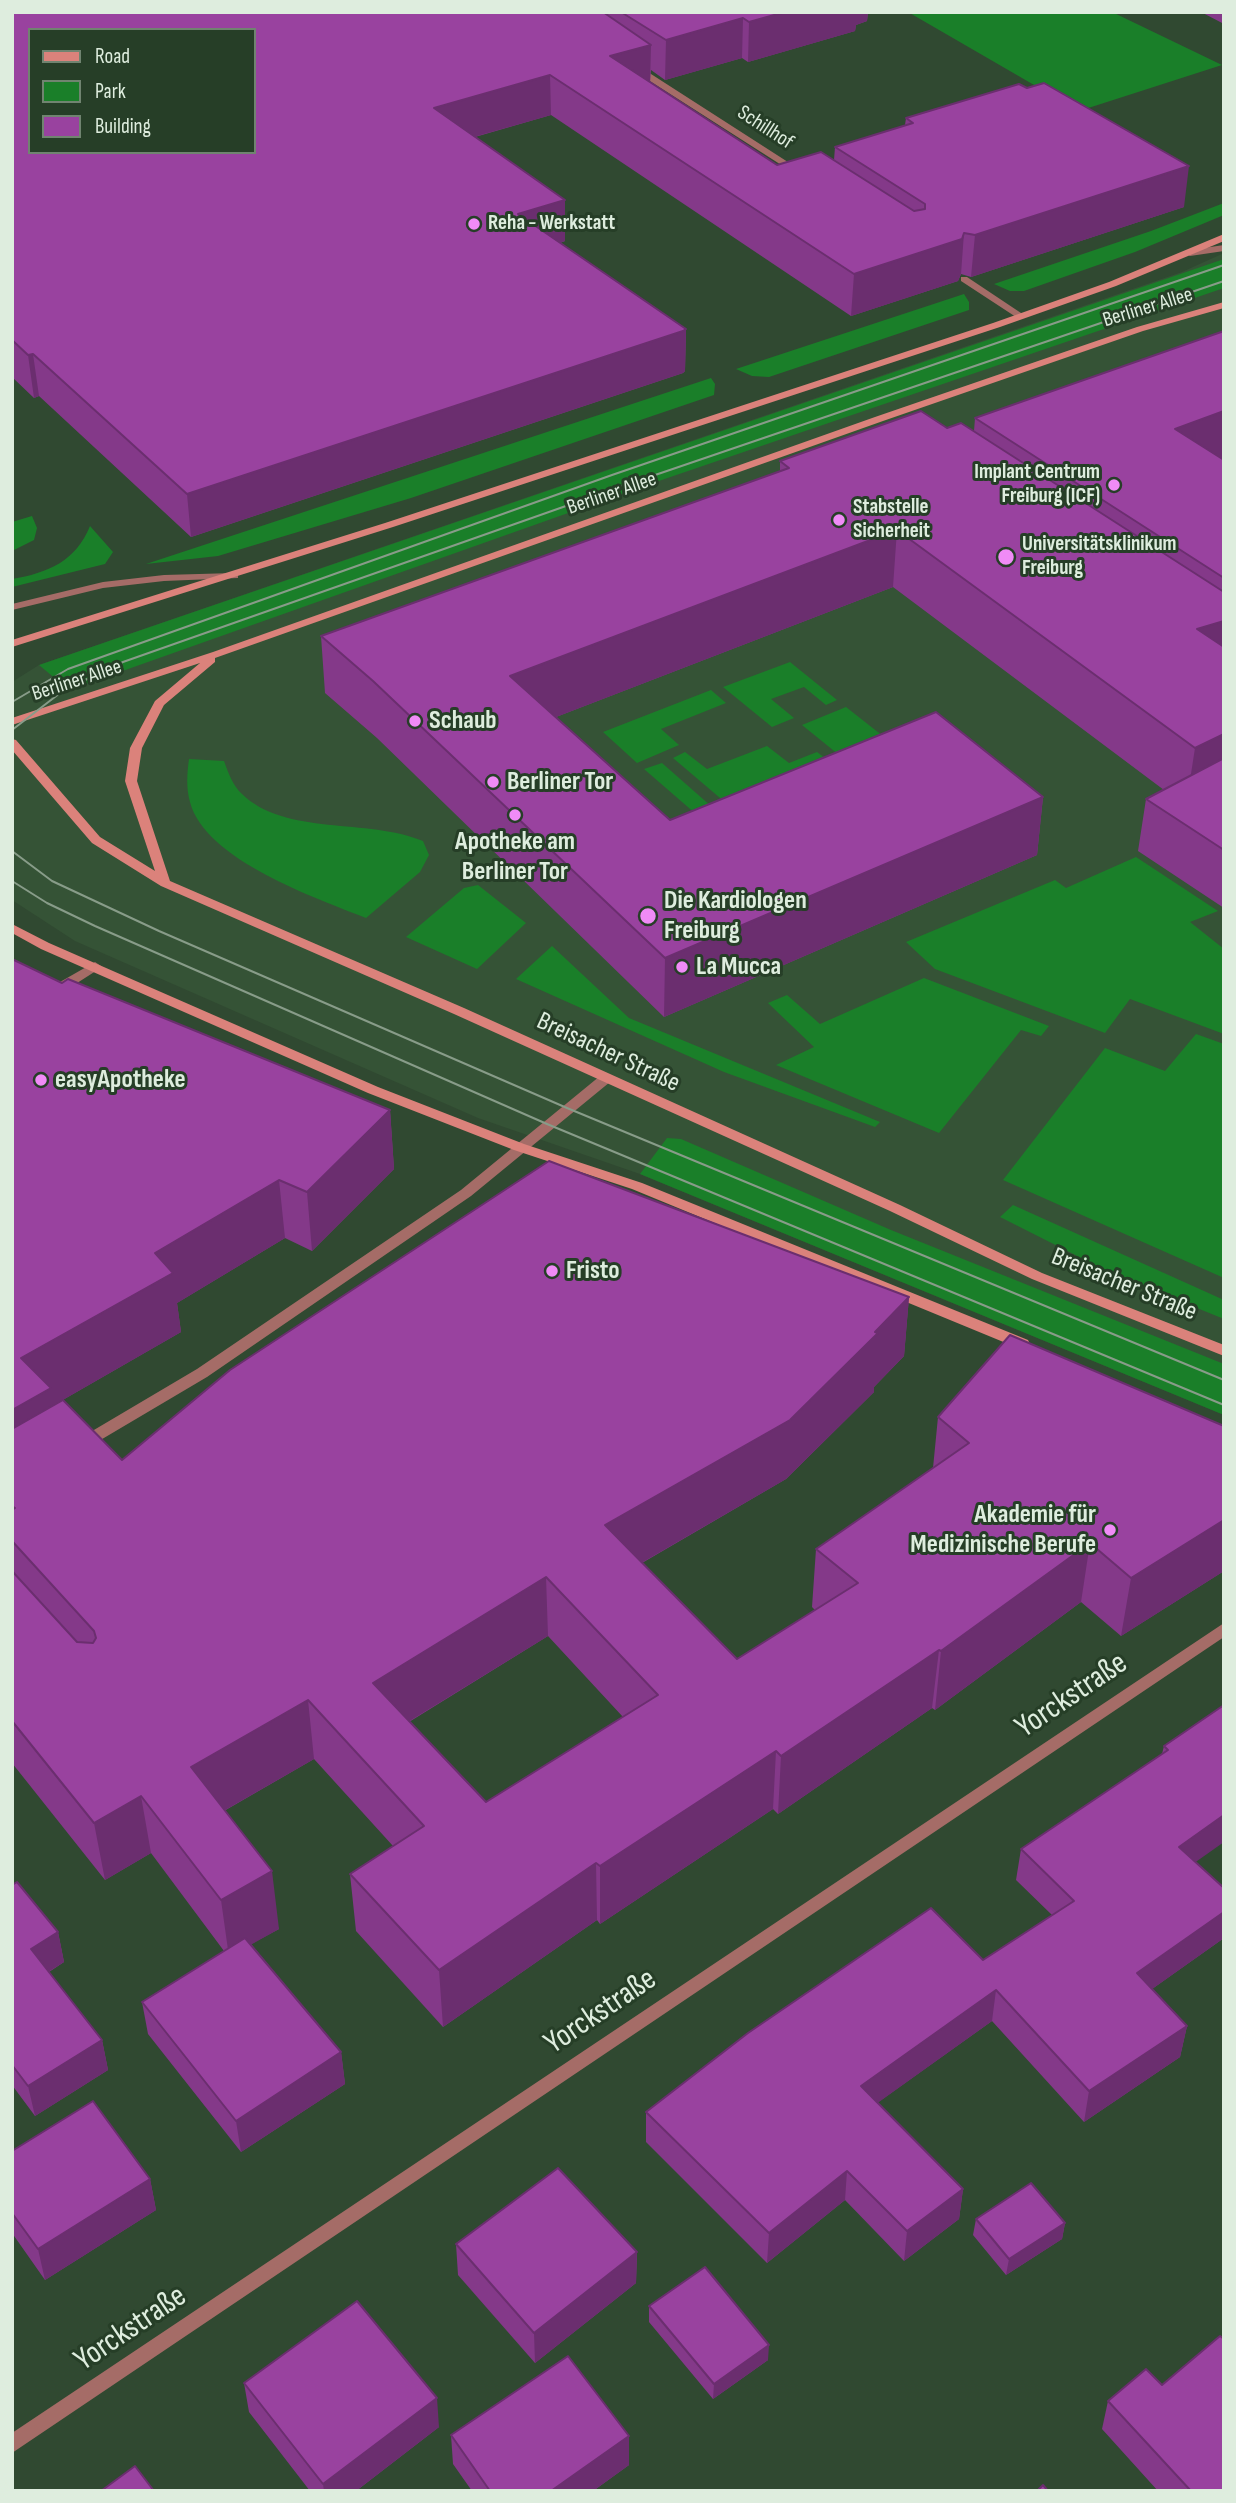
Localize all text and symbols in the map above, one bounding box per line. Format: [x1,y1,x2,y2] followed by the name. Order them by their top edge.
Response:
[28,28,256,154] legend
[95,44,130,69] text: Road
[95,79,126,104] text: Park
[732,101,798,155] street label: Schillhof
[95,114,151,139] text: Building
[488,211,615,237] place label: Reha - Werkstatt
[466,216,482,232] marker: Reha - Werkstatt
[1100,282,1196,334] street label: Berliner Allee
[974,460,1100,510] place label: Implant Centrum Freiburg (ICF)
[564,467,660,521] street label: Berliner Allee
[1106,477,1122,493] marker: Implant Centrum Freiburg (ICF)
[853,495,930,545] place label: Stabstelle Sicherheit
[831,512,847,528] marker: Stabstelle Sicherheit
[1022,532,1176,582] place label: Universitätsklinikum Freiburg
[996,547,1016,567] marker: Universitätsklinikum Freiburg
[29,655,125,707] street label: Berliner Allee
[429,705,497,737] place label: Schaub
[407,713,423,729] marker: Schaub
[507,766,613,798] place label: Berliner Tor
[485,774,501,790] marker: Berliner Tor
[507,807,523,823] marker: Apotheke am Berliner Tor
[455,826,575,888] place label: Apotheke am Berliner Tor
[664,885,807,946] place label: Die Kardiologen Freiburg
[638,906,658,926] marker: Die Kardiologen Freiburg
[696,951,781,983] place label: La Mucca
[674,959,690,975] marker: La Mucca
[532,1006,684,1100] street label: Breisacher Straße
[55,1064,186,1096] place label: easyApotheke
[33,1072,49,1088] marker: easyApotheke
[1047,1242,1201,1328] street label: Breisacher Straße
[566,1255,620,1287] place label: Fristo
[544,1263,560,1279] marker: Fristo
[910,1499,1096,1560] place label: Akademie für Medizinische Berufe
[1102,1522,1118,1538] marker: Akademie für Medizinische Berufe
[1009,1645,1135,1747] street label: Yorckstraße
[538,1961,664,2063] street label: Yorckstraße
[68,2278,194,2380] street label: Yorckstraße

